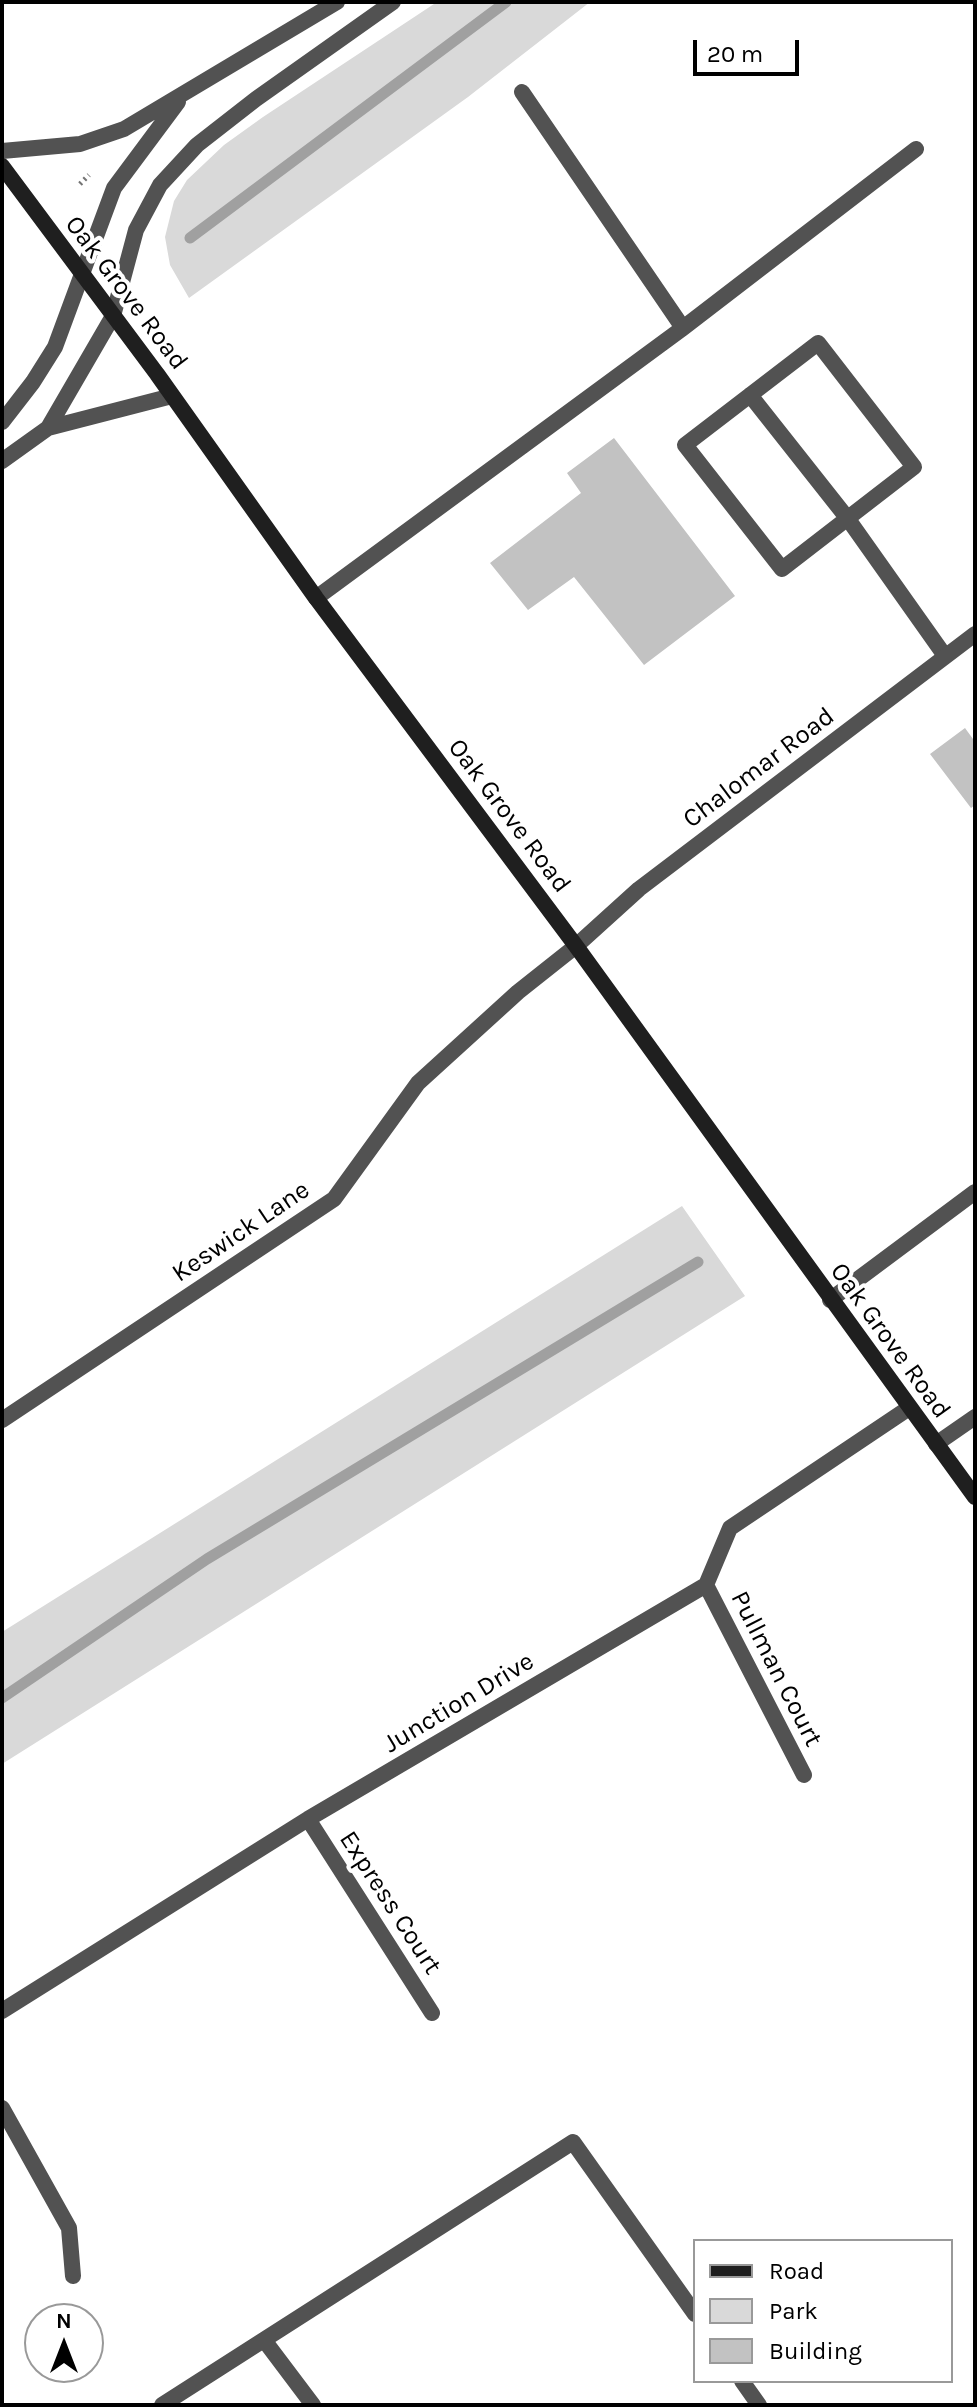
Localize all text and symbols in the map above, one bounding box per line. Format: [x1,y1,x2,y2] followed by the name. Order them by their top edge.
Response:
[697,24,803,74] scale bar
[707,40,763,68] text: 20 m
[58,210,194,376] street label: Oak Grove Road
[677,701,841,835] street label: Chalomar Road
[441,733,577,899] street label: Oak Grove Road
[166,1175,316,1289] street label: Keswick Lane
[823,1257,957,1425] street label: Oak Grove Road
[723,1586,829,1752] street label: Pullman Court
[378,1646,540,1760] street label: Junction Drive
[332,1826,448,1980] street label: Express Court
[693,2239,953,2383] legend
[769,2257,824,2285] text: Road
[769,2297,818,2325] text: Park
[24,2303,104,2383] north arrow
[56,2308,72,2334] text: N
[769,2337,862,2365] text: Building

